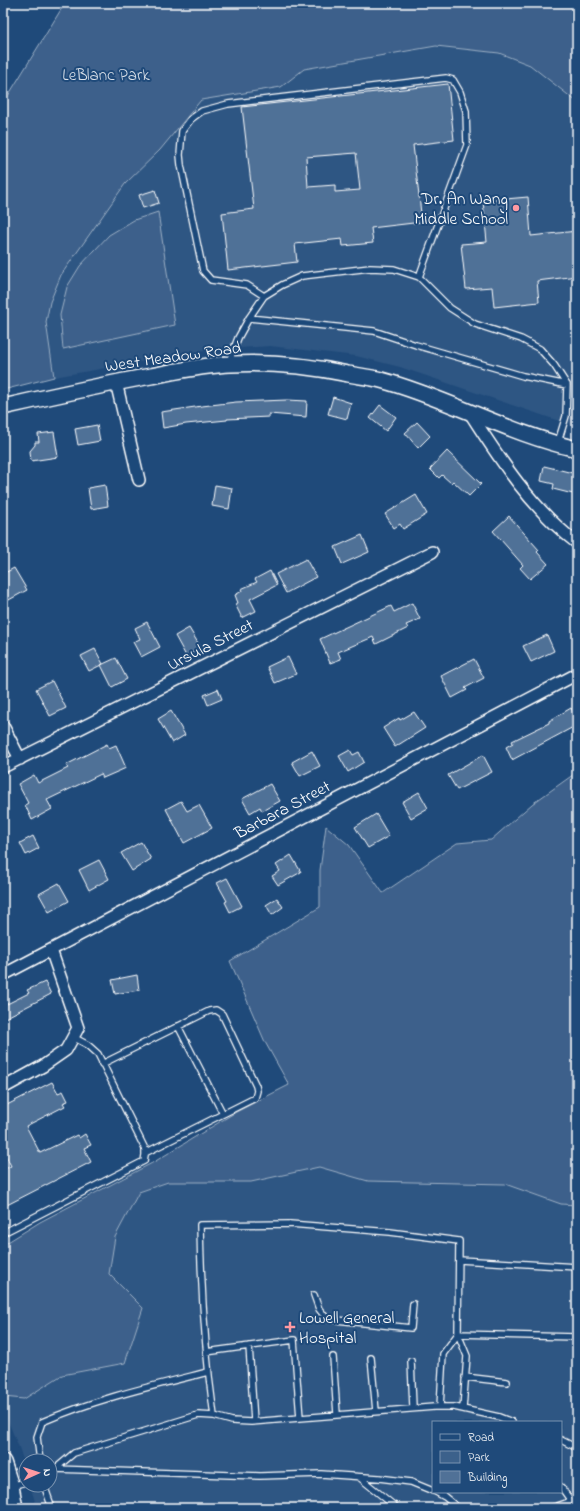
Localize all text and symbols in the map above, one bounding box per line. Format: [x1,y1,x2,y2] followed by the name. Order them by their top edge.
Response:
[62,63,150,88] park label: LeBlanc Park
[414,187,508,232] place label: Dr. An Wang Middle School
[511,203,521,213] marker: Dr. An Wang Middle School
[103,335,243,379] street label: West Meadow Road
[163,613,258,678] street label: Ursula Street
[229,774,335,847] street label: Barbara Street
[299,1306,395,1351] place label: Lowell General Hospital
[284,1321,296,1333] marker: Lowell General Hospital
[432,1421,562,1493] legend
[468,1429,494,1447] text: Road
[468,1449,490,1467] text: Park
[18,1453,58,1493] north arrow
[39,1468,55,1477] text: N
[467,1469,507,1488] text: Building

